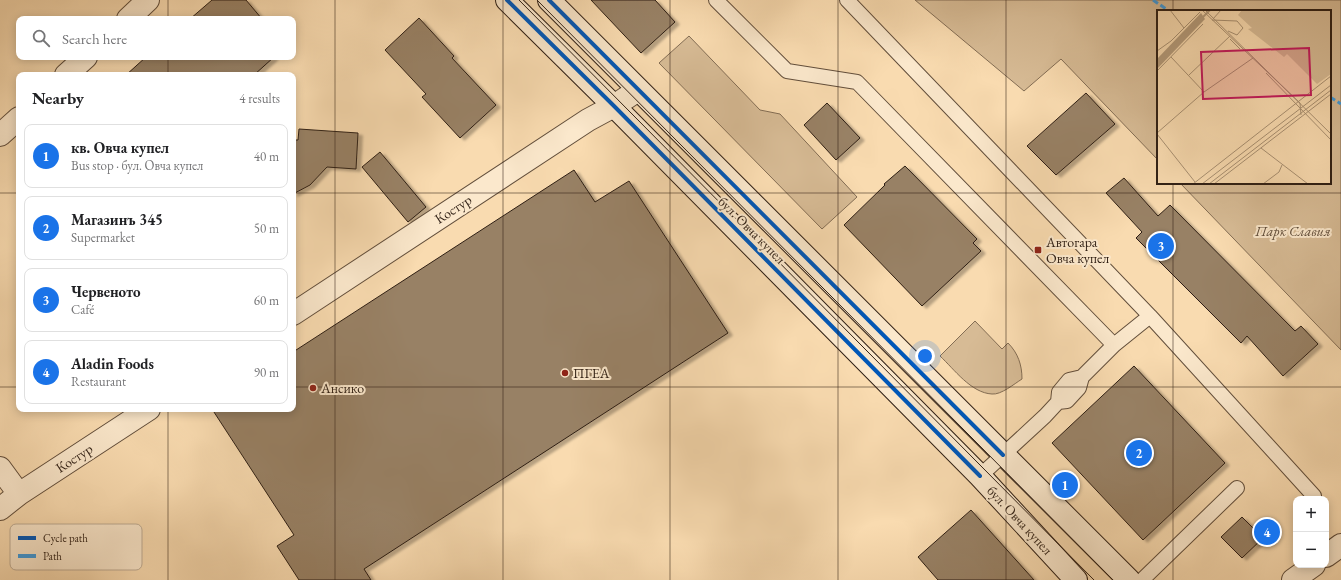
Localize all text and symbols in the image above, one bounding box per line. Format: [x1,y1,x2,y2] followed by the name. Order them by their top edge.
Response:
[1157,10,1331,184] inset map
[16,16,296,60] search box
[30,27,52,49] icon: search
[62,29,127,48] text: Search here
[32,87,84,109] text: Nearby
[239,90,280,107] text: 4 results
[71,138,169,157] text: кв. Овча купел
[43,148,49,165] text: 1
[254,148,279,165] text: 40 m
[71,157,203,174] text: Bus stop · бул. Овча купел
[431,190,475,228] street label: Костур
[715,193,790,268] street label: бул. Овча купел
[71,210,163,229] text: Магазинъ 345
[43,220,49,237] text: 2
[254,220,279,237] text: 50 m
[1254,222,1331,240] park label: Парк Славия
[71,229,135,246] text: Supermarket
[1148,231,1174,261] pin: 3
[1045,233,1109,267] place label: Автогара Овча купел
[1033,245,1043,255] marker: Автогара Овча купел
[71,282,140,301] text: Червеното
[43,292,49,309] text: 3
[254,292,279,309] text: 60 m
[71,301,94,318] text: Café
[915,346,935,366] your location
[71,354,154,373] text: Aladin Foods
[43,364,49,381] text: 4
[254,364,279,381] text: 90 m
[573,364,610,382] place label: ПГЕА
[560,368,570,378] marker: ПГЕА
[71,373,126,390] text: Restaurant
[320,379,364,397] place label: Ансико
[308,383,318,393] marker: Ансико
[1126,438,1152,468] pin: 2
[52,439,96,477] street label: Костур
[1052,470,1078,500] pin: 1
[983,482,1057,559] street label: бул. Овча купел
[1293,496,1329,568] map controls
[1293,496,1329,532] button: +
[1254,517,1280,547] pin: 4
[10,524,142,570] legend
[43,531,88,545] text: Cycle path
[1293,532,1329,568] button: −
[43,549,62,563] text: Path

